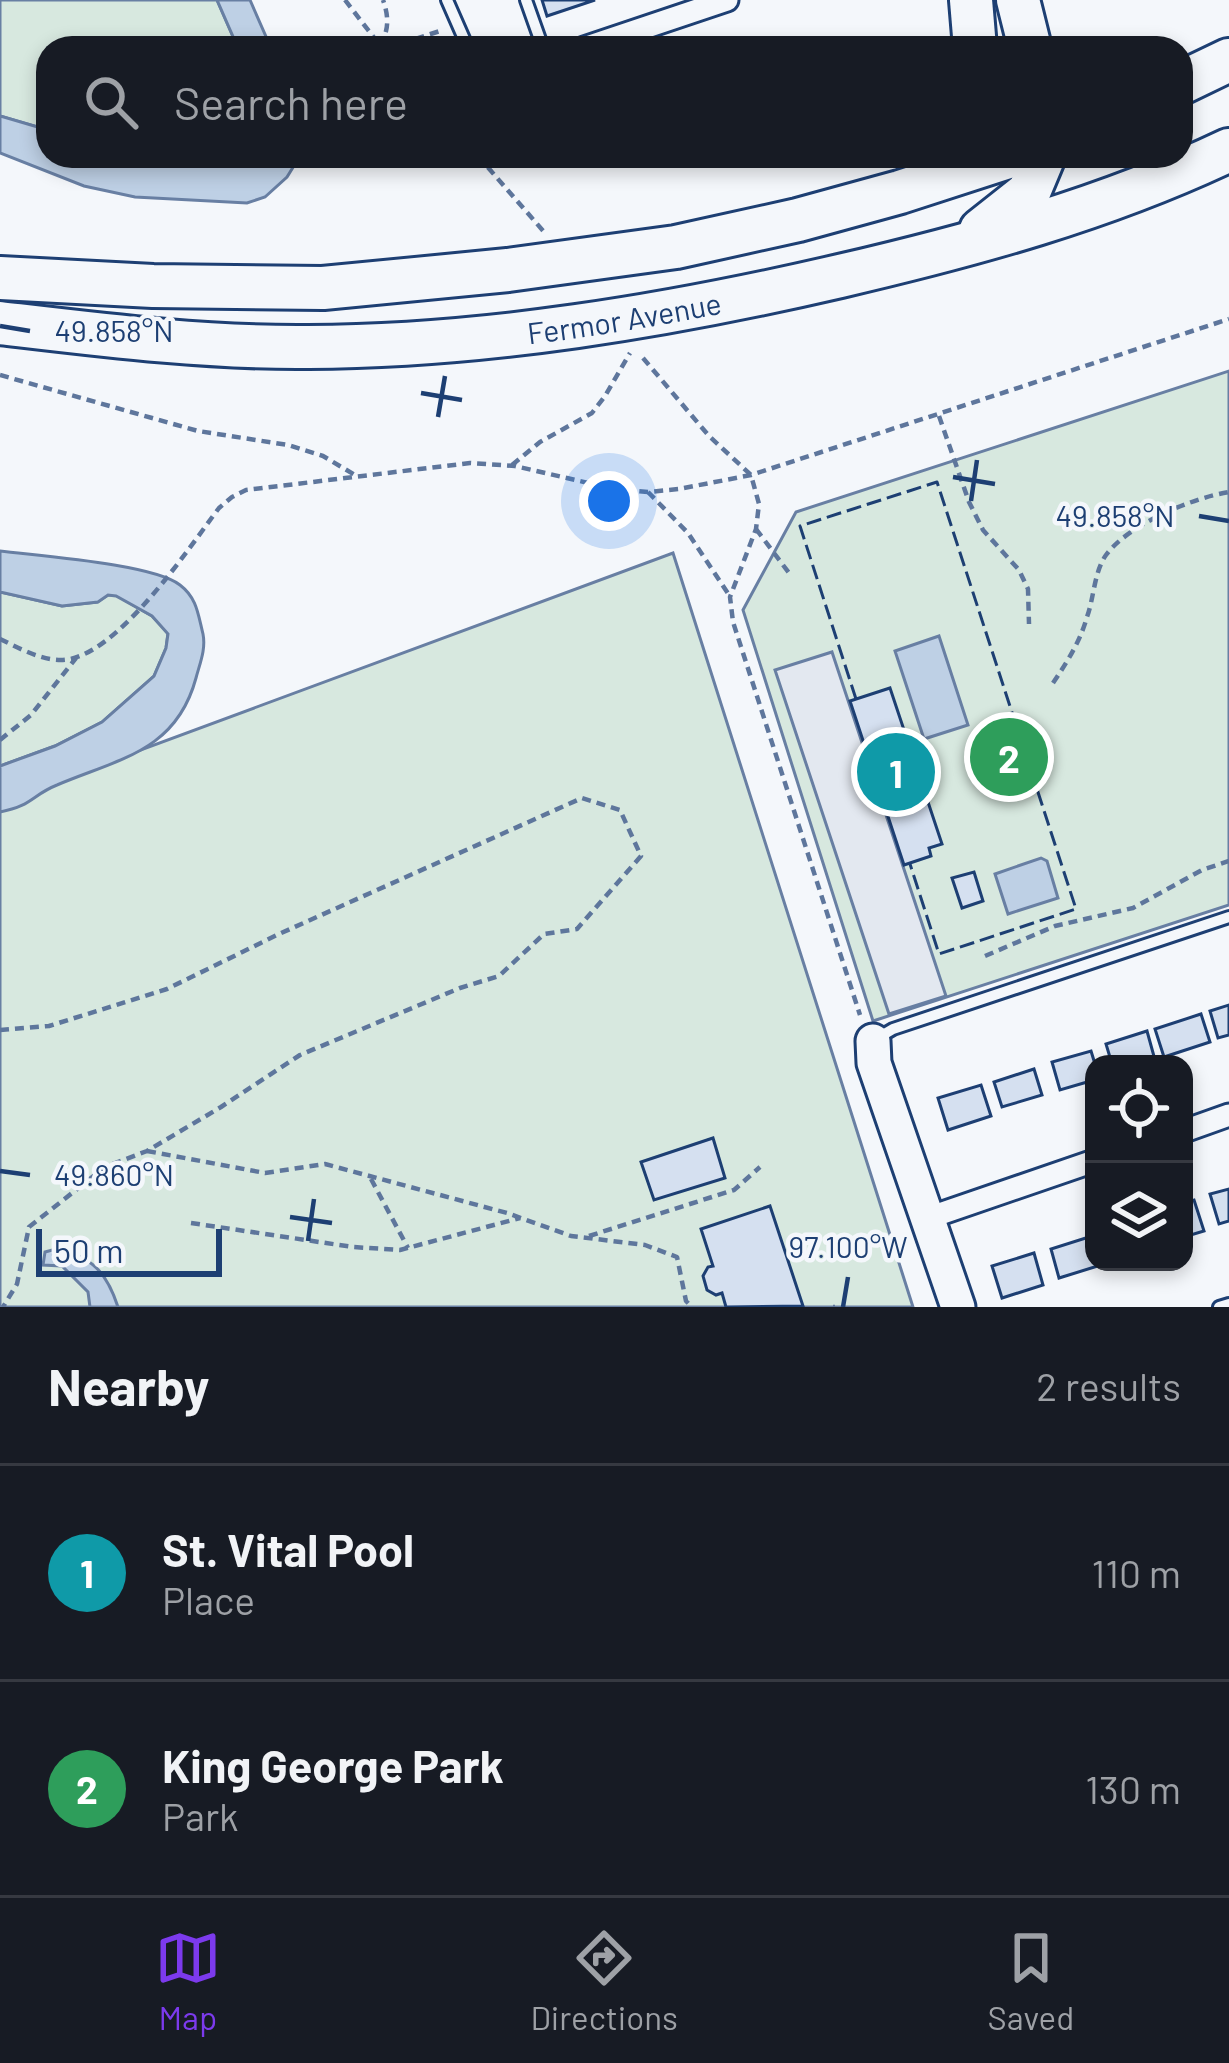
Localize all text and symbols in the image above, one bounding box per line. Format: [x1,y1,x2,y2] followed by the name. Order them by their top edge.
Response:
[36,36,1193,168] search box
[78,69,144,135] icon: search
[174,75,408,129] text: Search here
[525,284,724,350] street label: Fermor Avenue
[55,312,173,348] text: 49.858°N
[579,471,639,531] your location
[1056,497,1174,533] text: 49.858°N
[970,712,1048,802] pin: 2
[857,727,935,817] pin: 1
[1085,1055,1193,1271] map controls
[1085,1055,1193,1163] button: locate
[54,1156,174,1192] text: 49.860°N
[1085,1163,1193,1271] button: layers
[36,1223,222,1276] scale bar
[789,1228,907,1264] text: 97.100°W
[54,1230,124,1270] text: 50 m
[48,1355,209,1416] text: Nearby
[1036,1362,1181,1409] text: 2 results
[162,1522,414,1576] text: St. Vital Pool
[80,1549,94,1596] text: 1
[1091,1549,1181,1596] text: 110 m
[162,1576,255,1623] text: Place
[162,1738,504,1792] text: King George Park
[76,1765,98,1812] text: 2
[1085,1765,1181,1812] text: 130 m
[162,1792,239,1839] text: Park
[155,1925,221,2037] tab: Map
[530,1925,678,2037] tab: Directions
[988,1925,1074,2037] tab: Saved

